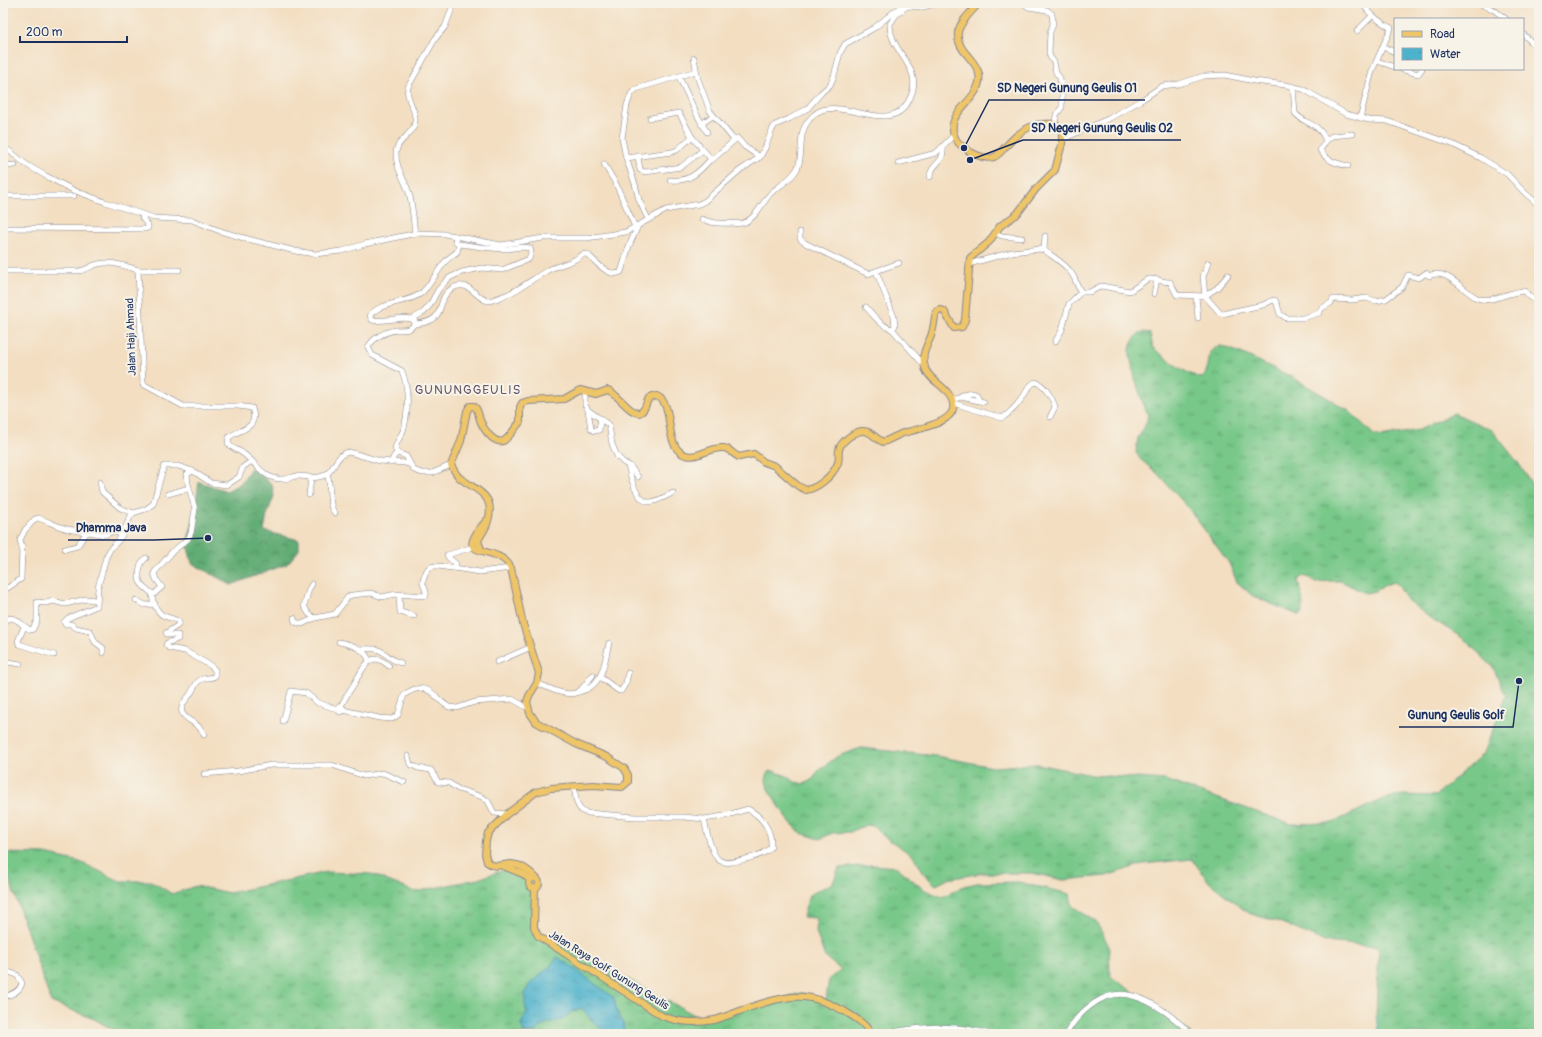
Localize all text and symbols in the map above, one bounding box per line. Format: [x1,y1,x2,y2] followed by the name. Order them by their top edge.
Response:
[20,18,127,44] scale bar
[1394,18,1524,70] legend
[26,25,63,40] text: 200 m
[1430,27,1455,42] text: Road
[1430,47,1461,62] text: Water
[989,76,1145,100] callout: SD Negeri Gunung Geulis 01
[997,81,1137,96] text: SD Negeri Gunung Geulis 01
[1023,116,1181,140] callout: SD Negeri Gunung Geulis 02
[1031,121,1173,136] text: SD Negeri Gunung Geulis 02
[123,298,139,376] street label: Jalan Haji Ahmad
[415,382,521,398] district label: GUNUNGGEULIS
[68,516,154,540] callout: Dhamma Java
[76,521,147,536] text: Dhamma Java
[1399,703,1513,727] callout: Gunung Geulis Golf
[1407,708,1505,723] text: Gunung Geulis Golf
[547,928,672,1012] street label: Jalan Raya Golf Gunung Geulis

